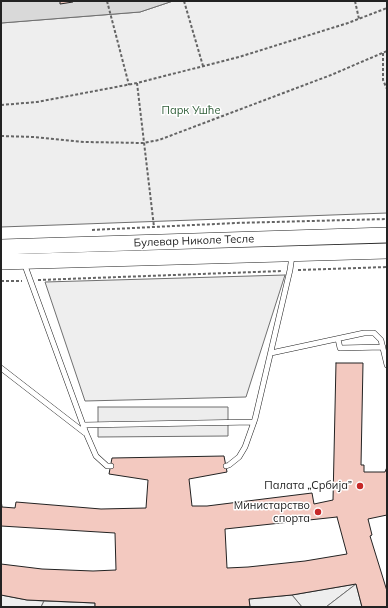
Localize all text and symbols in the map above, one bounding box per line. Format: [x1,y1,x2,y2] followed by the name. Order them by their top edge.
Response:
[162,104,220,118] park label: Парк Ушће
[133,232,255,250] street label: Булевар Николе Тесле
[264,479,352,493] place label: Палата „Србија”
[355,481,365,491] marker: Палата „Србија”
[234,499,310,525] place label: Министарство спорта
[313,507,323,517] marker: Министарство спорта

